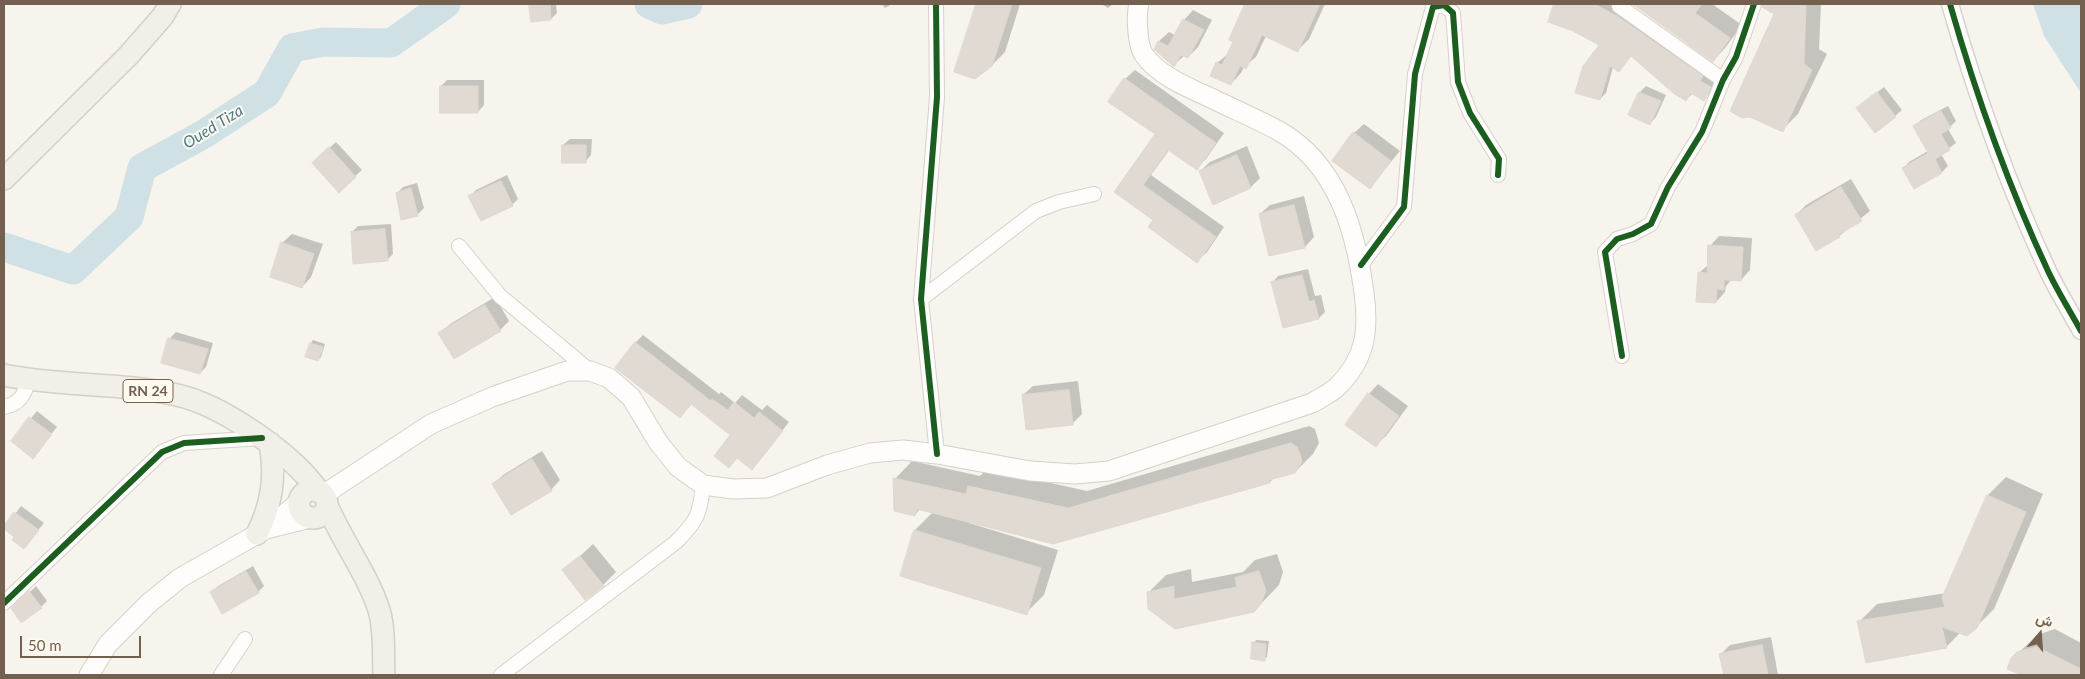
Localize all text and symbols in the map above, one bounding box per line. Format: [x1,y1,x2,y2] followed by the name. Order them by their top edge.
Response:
[179,101,247,153] water label: Oued Tiza
[123,380,173,402] road number: RN 24
[2015,609,2065,659] north arrow
[2034,609,2055,630] text: ش
[22,626,144,658] scale bar
[28,636,62,654] text: 50 m

